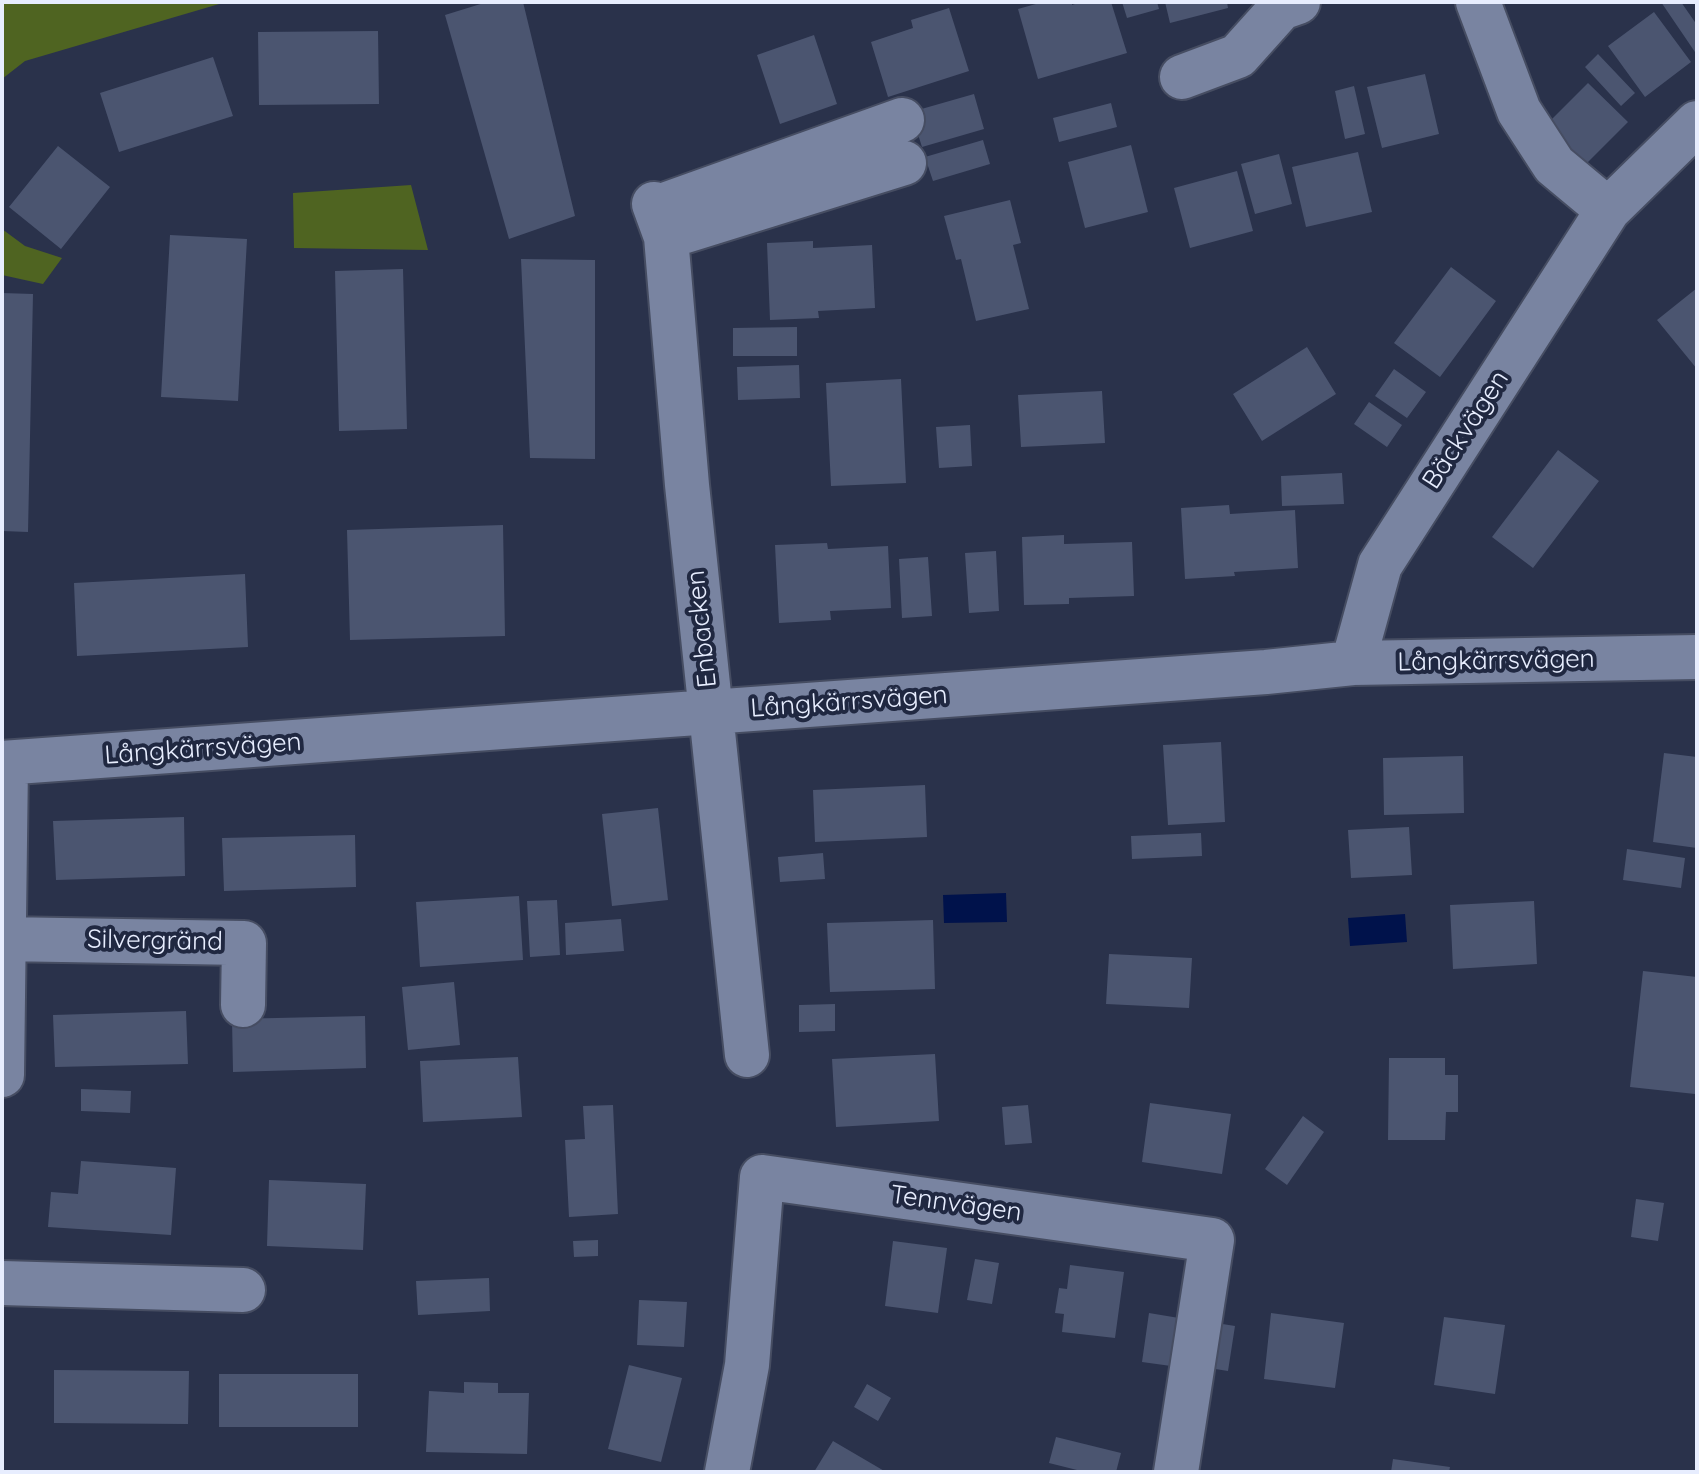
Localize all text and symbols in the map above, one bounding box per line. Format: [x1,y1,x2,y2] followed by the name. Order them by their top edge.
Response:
[1416,365,1516,495] street label: Bäckvägen
[680,569,724,689] street label: Enbacken
[1397,644,1595,678] street label: Långkärrsvägen
[749,680,949,724] street label: Långkärrsvägen
[103,727,303,771] street label: Långkärrsvägen
[87,924,223,958] street label: Silvergränd
[888,1179,1024,1229] street label: Tennvägen

